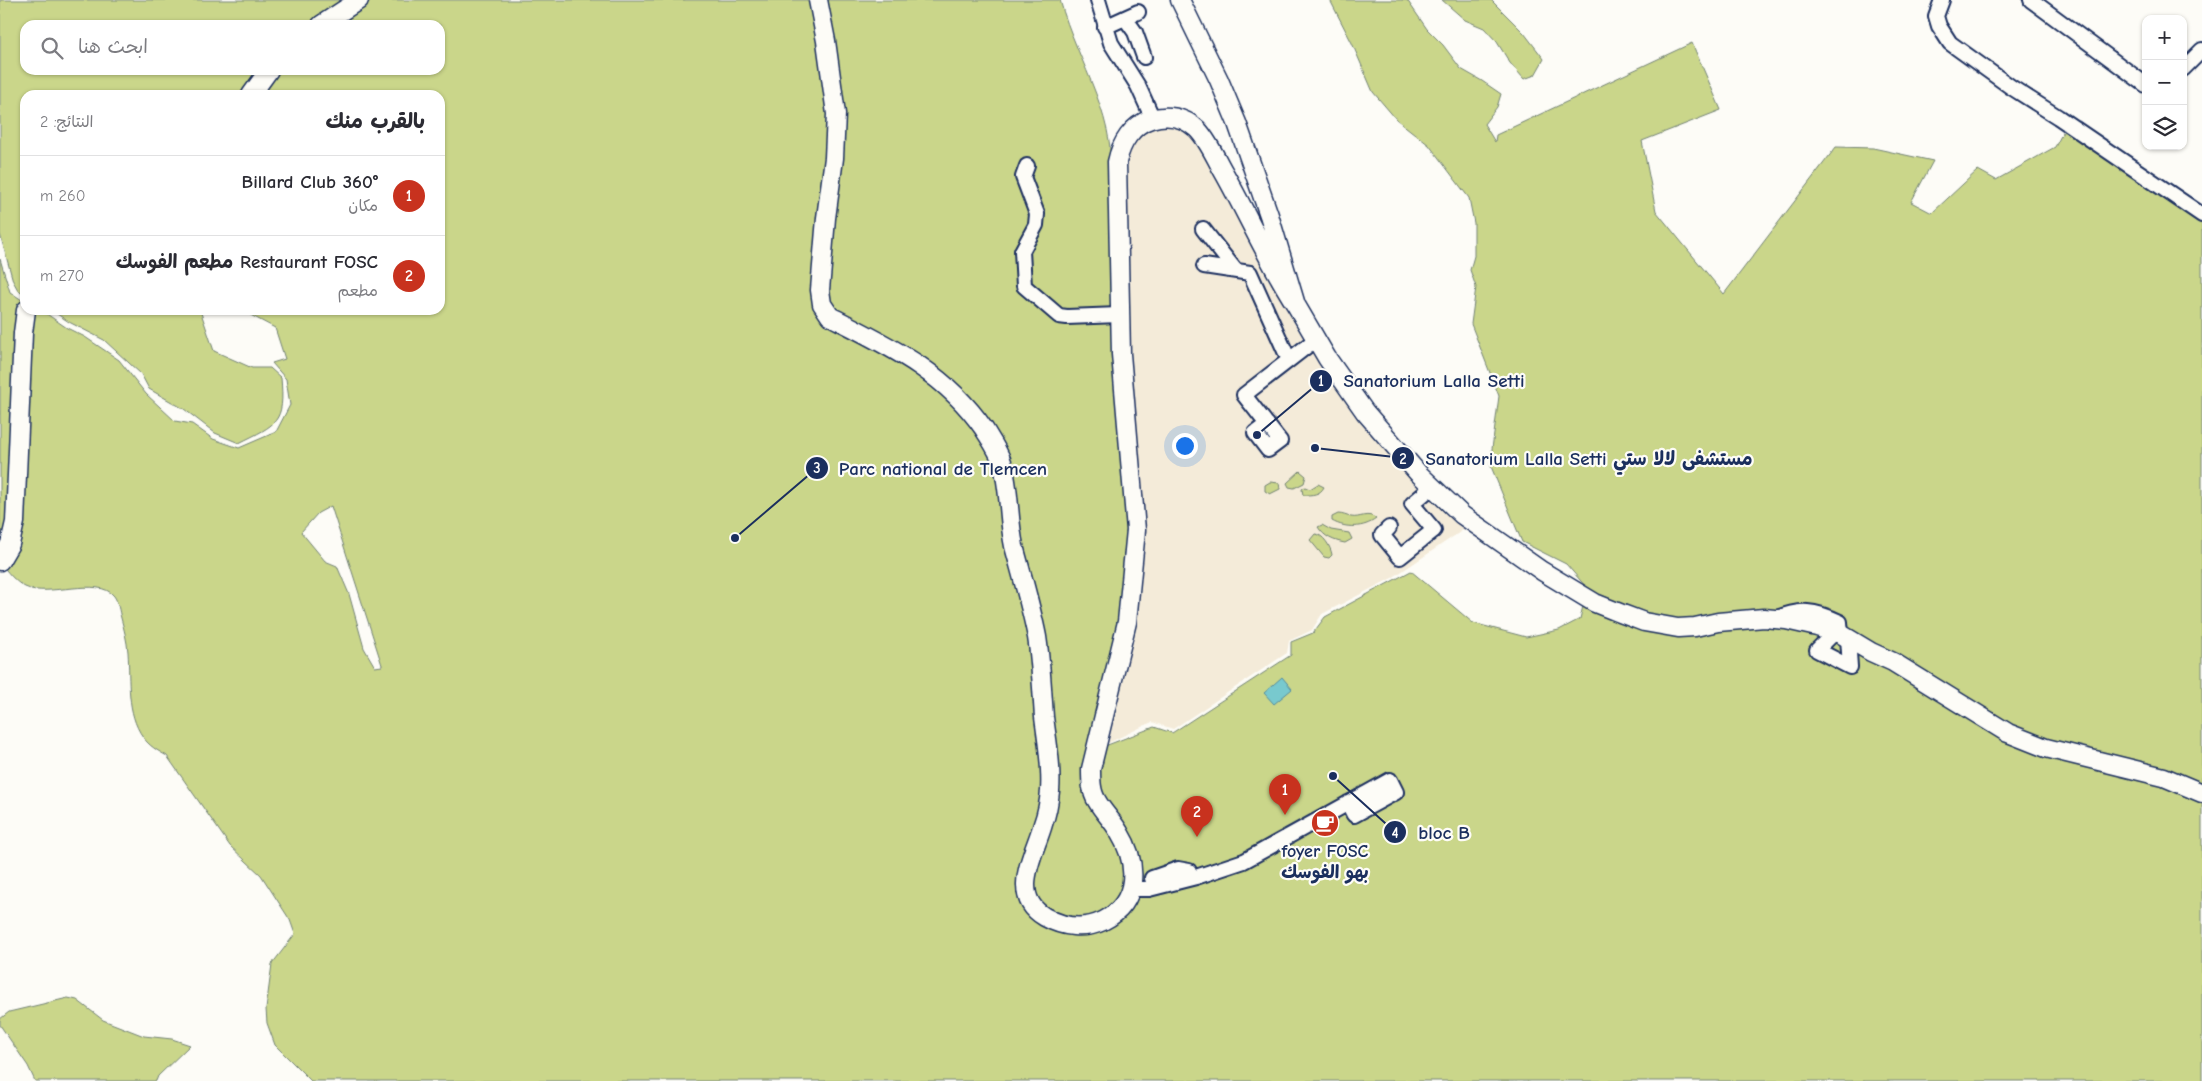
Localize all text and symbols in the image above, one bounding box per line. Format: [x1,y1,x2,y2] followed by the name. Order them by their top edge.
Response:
[2142,15,2187,150] map controls
[2142,15,2187,60] button: +
[20,20,445,75] search box
[38,34,66,62] icon: search
[78,36,148,58] text: ابحث هنا
[2142,60,2187,105] button: −
[2142,105,2187,150] button: layers
[325,109,425,133] text: بالقرب منك
[40,113,94,131] text: النتائج: 2
[242,171,378,193] text: Billard Club 360°
[40,187,85,205] text: 260 m
[406,187,412,205] text: 1
[348,197,378,215] text: مكان
[116,251,378,273] text: Restaurant FOSC مطعم الفوسك
[40,267,84,285] text: 270 m
[405,267,413,285] text: 2
[338,282,378,300] text: مطعم
[1308,364,1534,398] callout: Sanatorium Lalla Setti
[1343,370,1525,392] text: Sanatorium Lalla Setti
[1318,372,1324,390] text: 1
[1172,433,1198,459] your location
[1391,441,1763,475] callout: Sanatorium Lalla Setti مستشفى لالا ستي
[1425,448,1753,475] text: Sanatorium Lalla Setti مستشفى لالا ستي
[1399,450,1407,468] text: 2
[804,451,1058,485] callout: Parc national de Tlemcen
[839,458,1047,480] text: Parc national de Tlemcen
[813,459,821,477] text: 3
[1269,774,1301,815] pin: 1
[1181,796,1213,837] pin: 2
[1310,808,1340,838] cafe icon: foyer FOSC بهو الفوسك
[1383,815,1480,849] callout: bloc B
[1418,822,1470,844] text: bloc B
[1391,824,1399,842] text: 4
[1281,841,1369,884] place label: foyer FOSC بهو الفوسك

